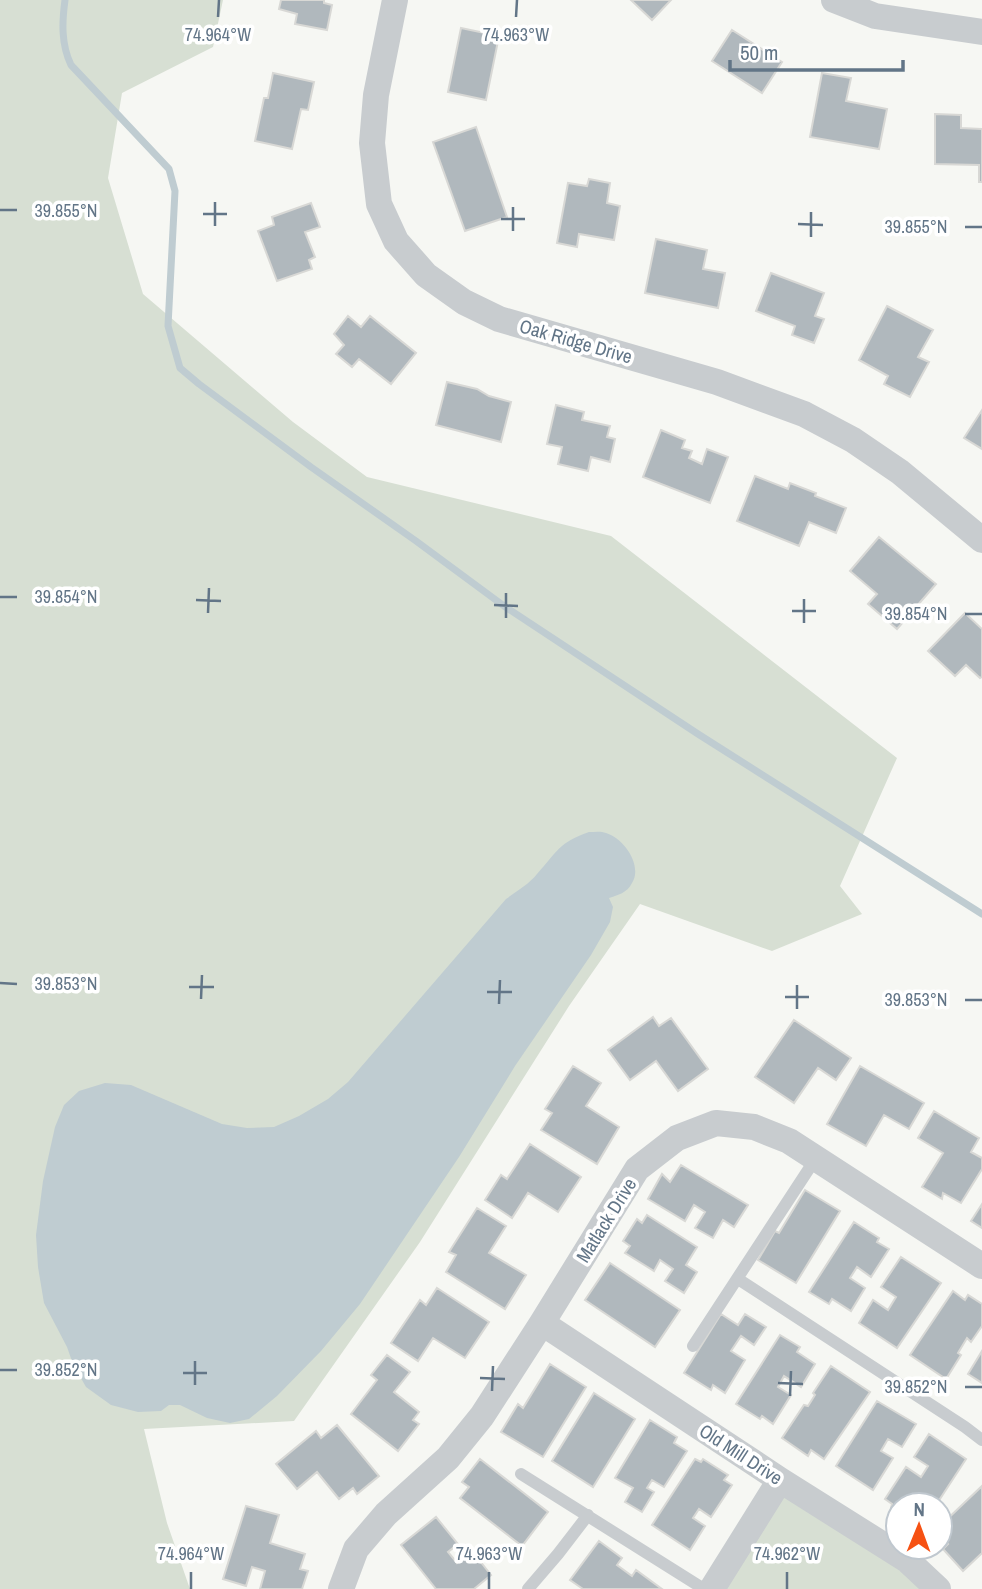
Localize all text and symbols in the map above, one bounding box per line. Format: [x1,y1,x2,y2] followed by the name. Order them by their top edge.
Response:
[185,22,251,47] text: 74.964°W
[483,22,549,47] text: 74.963°W
[730,28,903,72] scale bar
[740,38,778,67] text: 50 m
[35,198,98,223] text: 39.855°N
[885,214,948,239] text: 39.855°N
[517,313,635,369] street label: Oak Ridge Drive
[35,584,98,609] text: 39.854°N
[885,601,948,626] text: 39.854°N
[35,971,98,996] text: 39.853°N
[885,987,948,1012] text: 39.853°N
[570,1173,642,1267] street label: Matlack Drive
[35,1357,98,1382] text: 39.852°N
[885,1374,948,1399] text: 39.852°N
[694,1417,788,1491] street label: Old Mill Drive
[884,1491,954,1561] north arrow
[913,1496,925,1522] text: N
[158,1541,224,1566] text: 74.964°W
[456,1541,522,1566] text: 74.963°W
[754,1541,820,1566] text: 74.962°W

